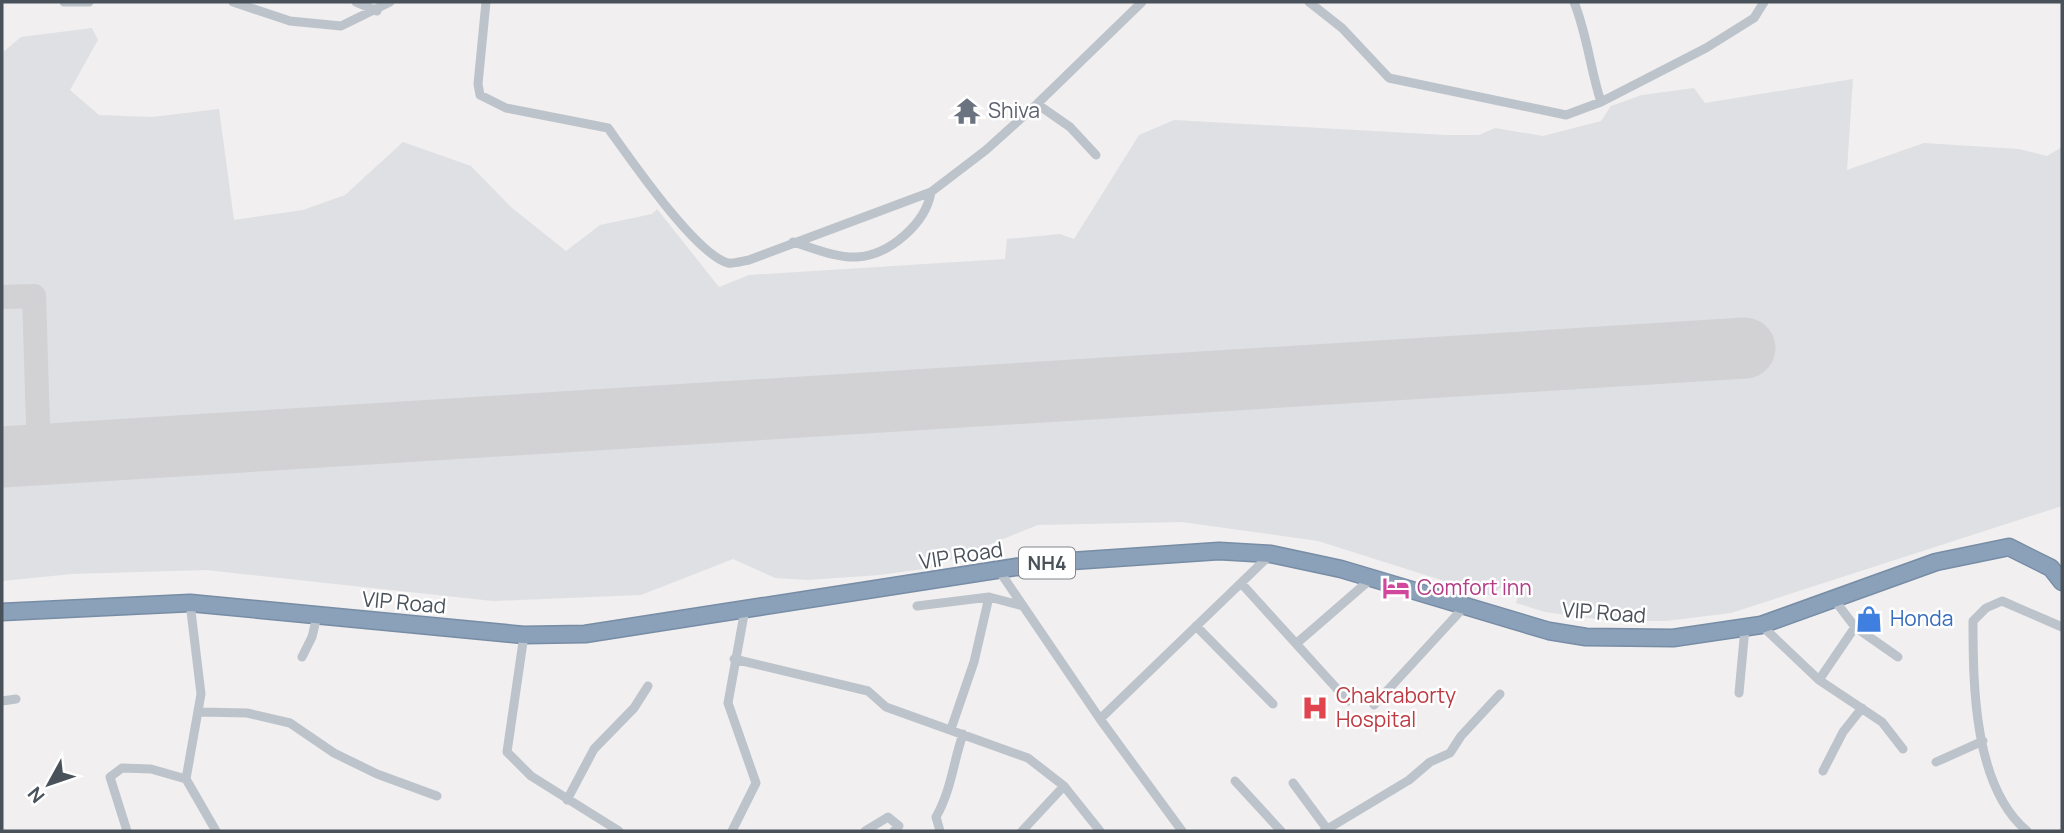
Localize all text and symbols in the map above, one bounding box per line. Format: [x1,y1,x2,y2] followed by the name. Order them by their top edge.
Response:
[952,96,982,126] temple icon: Shiva
[988,96,1040,124] place label: Shiva
[917,535,1005,575] street label: VIP Road
[1019,548,1075,578] road number: NH4
[1381,573,1411,603] hotel icon: Comfort inn
[1417,573,1532,601] place label: Comfort inn
[361,584,447,620] street label: VIP Road
[1561,595,1647,629] street label: VIP Road
[1854,604,1884,634] shop icon: Honda
[1890,604,1953,632] place label: Honda
[1336,681,1456,733] place label: Chakraborty Hospital
[1300,693,1330,723] hospital icon: Chakraborty Hospital
[14,749,84,819] north arrow
[22,781,50,809] text: N

